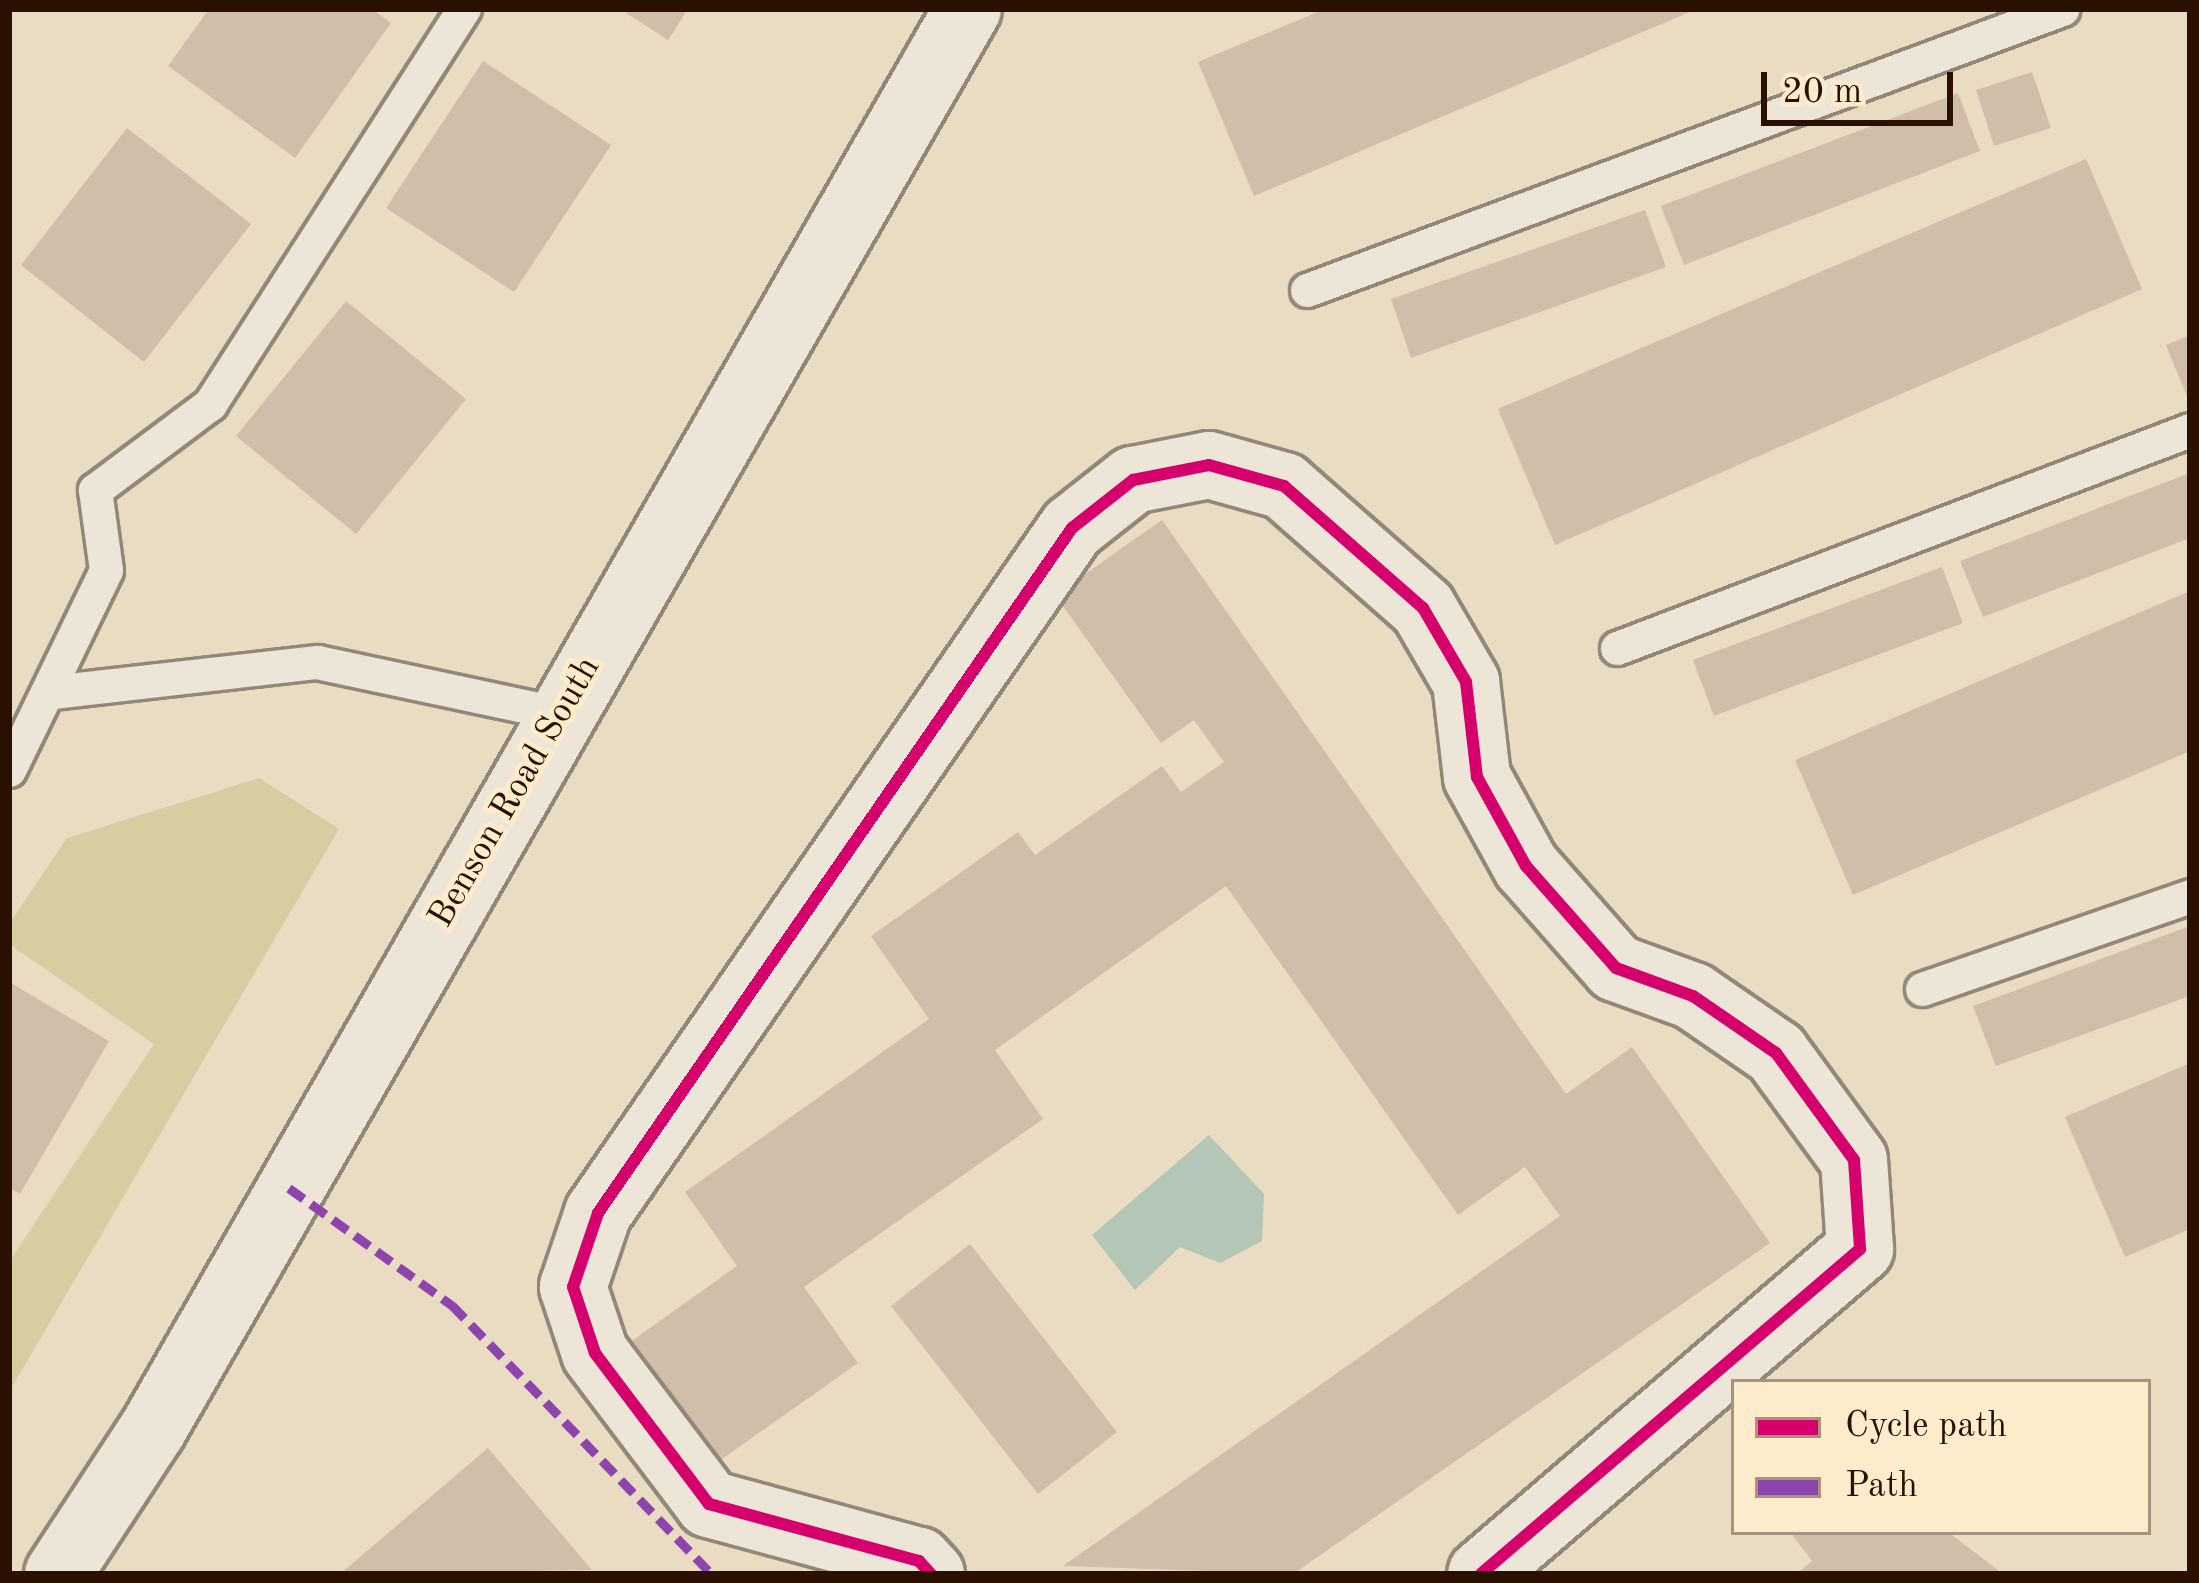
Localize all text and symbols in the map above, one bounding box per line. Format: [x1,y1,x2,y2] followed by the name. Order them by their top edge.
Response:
[1767,48,1959,122] scale bar
[1782,75,1862,111] text: 20 m
[421,650,611,936] street label: Benson Road South
[1731,1379,2151,1535] legend
[1845,1409,2007,1445] text: Cycle path
[1845,1469,1918,1505] text: Path

